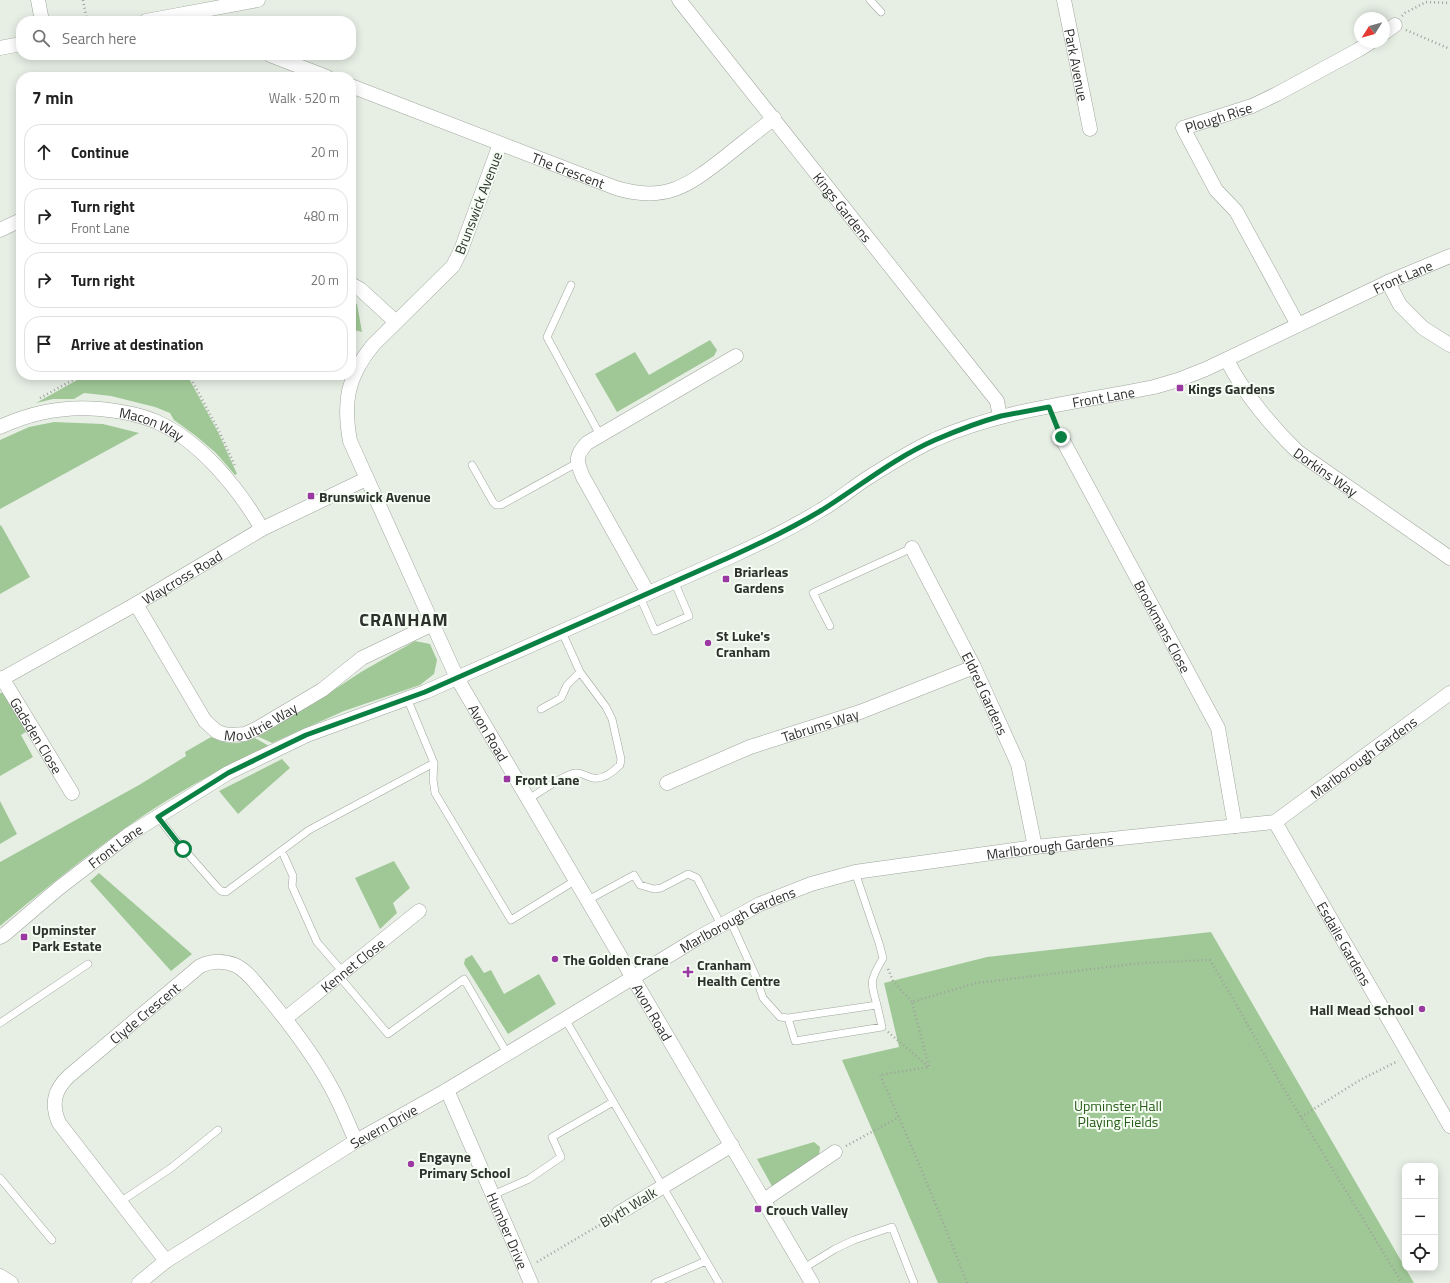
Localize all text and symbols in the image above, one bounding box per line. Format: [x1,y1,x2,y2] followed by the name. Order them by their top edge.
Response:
[1354,12,1390,48] north arrow
[16,16,356,60] search box
[1059,26,1095,103] street label: Park Avenue
[30,27,52,49] icon: search
[62,27,136,50] text: Search here
[32,85,73,111] text: 7 min
[269,88,340,108] text: Walk · 520 m
[1182,96,1255,137] street label: Plough Rise
[33,141,55,163] icon: ahead
[71,141,129,164] text: Continue
[311,142,339,162] text: 20 m
[529,146,608,193] street label: The Crescent
[449,149,507,257] street label: Brunswick Avenue
[809,167,877,246] street label: Kings Gardens
[71,195,135,218] text: Turn right
[33,205,55,227] icon: right
[303,206,339,226] text: 480 m
[71,218,129,238] text: Front Lane
[1369,254,1435,298] street label: Front Lane
[33,269,55,291] icon: right
[71,269,135,292] text: Turn right
[311,270,339,290] text: 20 m
[33,333,55,355] icon: arrive
[71,333,204,356] text: Arrive at destination
[1188,378,1275,399] place label: Kings Gardens
[1070,381,1136,412] street label: Front Lane
[1175,383,1185,393] marker: Kings Gardens
[118,401,189,446] street label: Macon Way
[1052,428,1070,446] route end
[1290,442,1363,502] street label: Dorkins Way
[319,486,431,507] place label: Brunswick Avenue
[306,491,316,501] marker: Brunswick Avenue
[137,545,226,609] street label: Waycross Road
[734,561,789,598] place label: Briarleas Gardens
[721,574,731,584] marker: Briarleas Gardens
[1129,576,1197,676] street label: Brookmans Close
[359,606,449,633] district label: CRANHAM
[716,625,771,662] place label: St Luke's Cranham
[703,638,713,648] marker: St Luke's Cranham
[957,648,1014,738] street label: Eldred Gardens
[5,693,68,778] street label: Gadsden Close
[223,697,301,746] street label: Moultrie Way
[464,700,514,765] street label: Avon Road
[779,702,862,747] street label: Tabrums Way
[1305,711,1421,803] street label: Marlborough Gardens
[515,769,579,790] place label: Front Lane
[502,774,512,784] marker: Front Lane
[83,818,146,873] street label: Front Lane
[985,828,1114,864] street label: Marlborough Gardens
[174,840,192,858] route start
[675,881,798,957] street label: Marlborough Gardens
[1312,897,1377,989] street label: Esdaile Gardens
[32,919,102,956] place label: Upminster Park Estate
[19,932,29,942] marker: Upminster Park Estate
[316,932,389,997] street label: Kennet Close
[563,949,669,970] place label: The Golden Crane
[550,954,560,964] marker: The Golden Crane
[697,954,780,991] place label: Cranham Health Centre
[682,966,694,978] marker: Cranham Health Centre
[105,977,184,1049] street label: Clyde Crescent
[628,979,678,1044] street label: Avon Road
[1309,999,1414,1020] place label: Hall Mead School
[1417,1004,1427,1014] marker: Hall Mead School
[1074,1095,1162,1132] park label: Upminster Hall Playing Fields
[346,1098,421,1153] street label: Severn Drive
[419,1146,511,1183] place label: Engayne Primary School
[406,1159,416,1169] marker: Engayne Primary School
[1402,1163,1438,1271] map controls
[1402,1163,1438,1199] button: +
[595,1182,661,1232] street label: Blyth Walk
[482,1189,534,1272] street label: Humber Drive
[766,1199,848,1220] place label: Crouch Valley
[1402,1199,1438,1235] button: −
[753,1204,763,1214] marker: Crouch Valley
[1402,1235,1438,1271] button: locate

